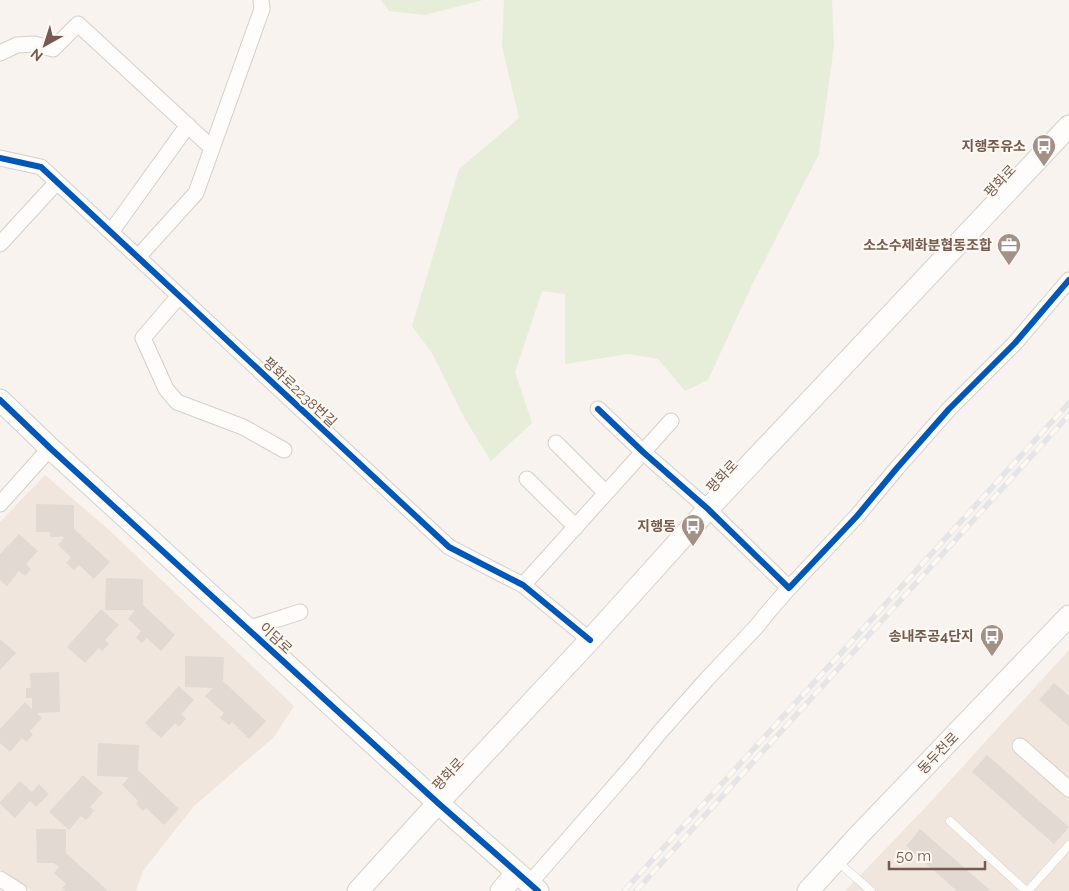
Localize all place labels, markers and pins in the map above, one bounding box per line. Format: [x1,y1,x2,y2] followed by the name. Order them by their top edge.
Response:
[1031,133,1057,167] bus stop icon: 지행주유소
[962,138,1026,154] place label: 지행주유소
[996,232,1022,266] office icon: 소소수제화분협동조합
[863,237,992,253] place label: 소소수제화분협동조합
[680,513,706,547] bus stop icon: 지행동
[637,518,676,534] place label: 지행동
[979,623,1005,657] bus stop icon: 송내주공4단지
[889,628,974,644] place label: 송내주공4단지

